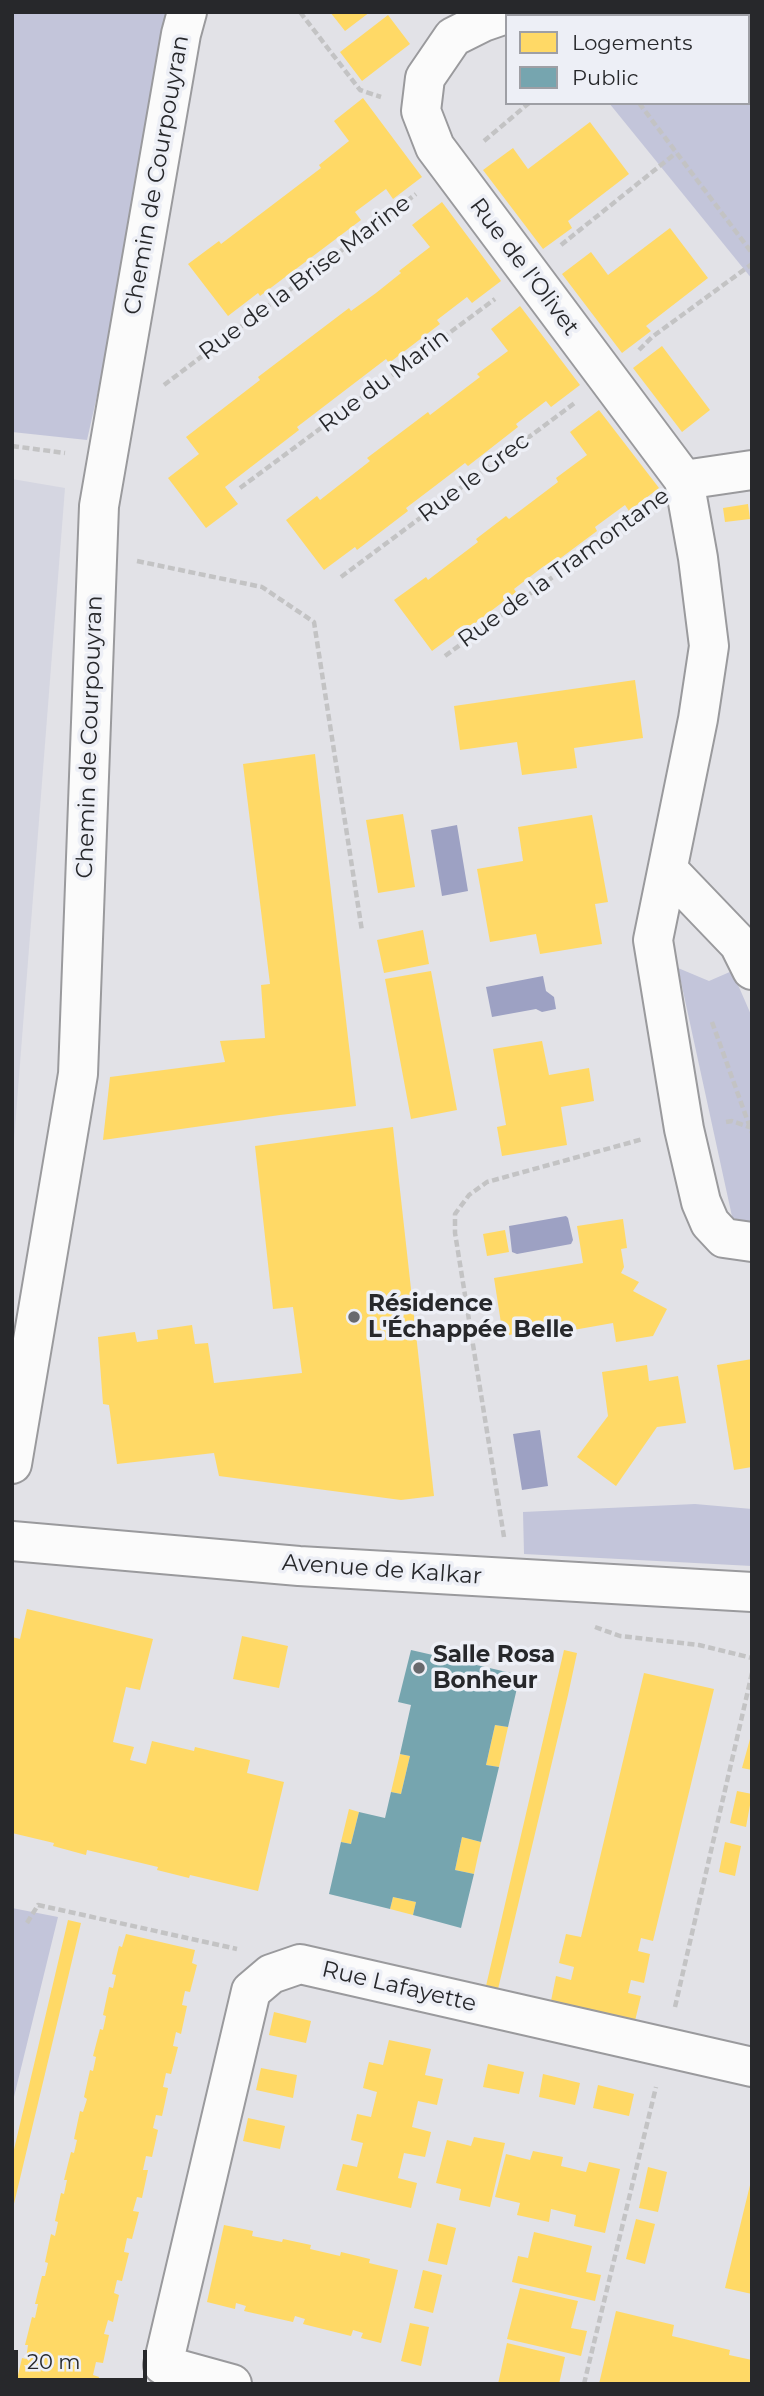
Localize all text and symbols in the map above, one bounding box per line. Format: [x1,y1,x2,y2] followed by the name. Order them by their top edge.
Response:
[505,14,750,105] legend
[572,30,692,55] text: Logements
[119,33,195,317] street label: Chemin de Courpouyran
[572,65,639,90] text: Public
[194,190,416,366] street label: Rue de la Brise Marine
[463,193,585,341] street label: Rue de l'Olivet
[314,323,454,439] street label: Rue du Marin
[413,427,535,529] street label: Rue le Grec
[453,482,675,654] street label: Rue de la Tramontane
[71,595,109,879] street label: Chemin de Courpouyran
[368,1290,574,1344] place label: Résidence L'Échappée Belle
[346,1309,362,1325] marker: Résidence L'Échappée Belle
[281,1549,483,1591] street label: Avenue de Kalkar
[433,1641,555,1695] place label: Salle Rosa Bonheur
[411,1660,427,1676] marker: Salle Rosa Bonheur
[319,1956,479,2018] street label: Rue Lafayette
[18,2336,150,2380] scale bar
[27,2349,81,2374] text: 20 m

